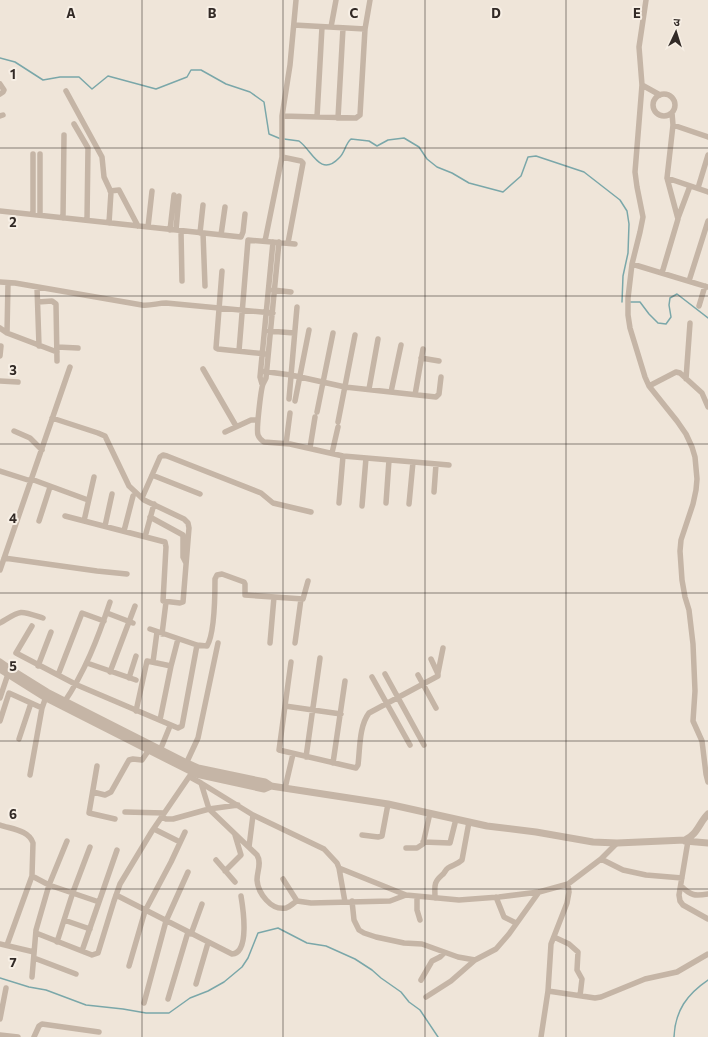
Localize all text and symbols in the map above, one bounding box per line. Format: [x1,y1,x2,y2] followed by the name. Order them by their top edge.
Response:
[66,5,76,21] text: A
[208,5,217,21] text: B
[350,5,359,21] text: C
[491,5,501,21] text: D
[633,5,641,21] text: E
[656,12,696,52] north arrow
[673,15,681,28] text: उ
[10,66,16,82] text: 1
[9,214,17,230] text: 2
[9,362,17,378] text: 3
[9,510,17,526] text: 4
[9,658,17,674] text: 5
[9,806,17,822] text: 6
[9,954,17,970] text: 7

